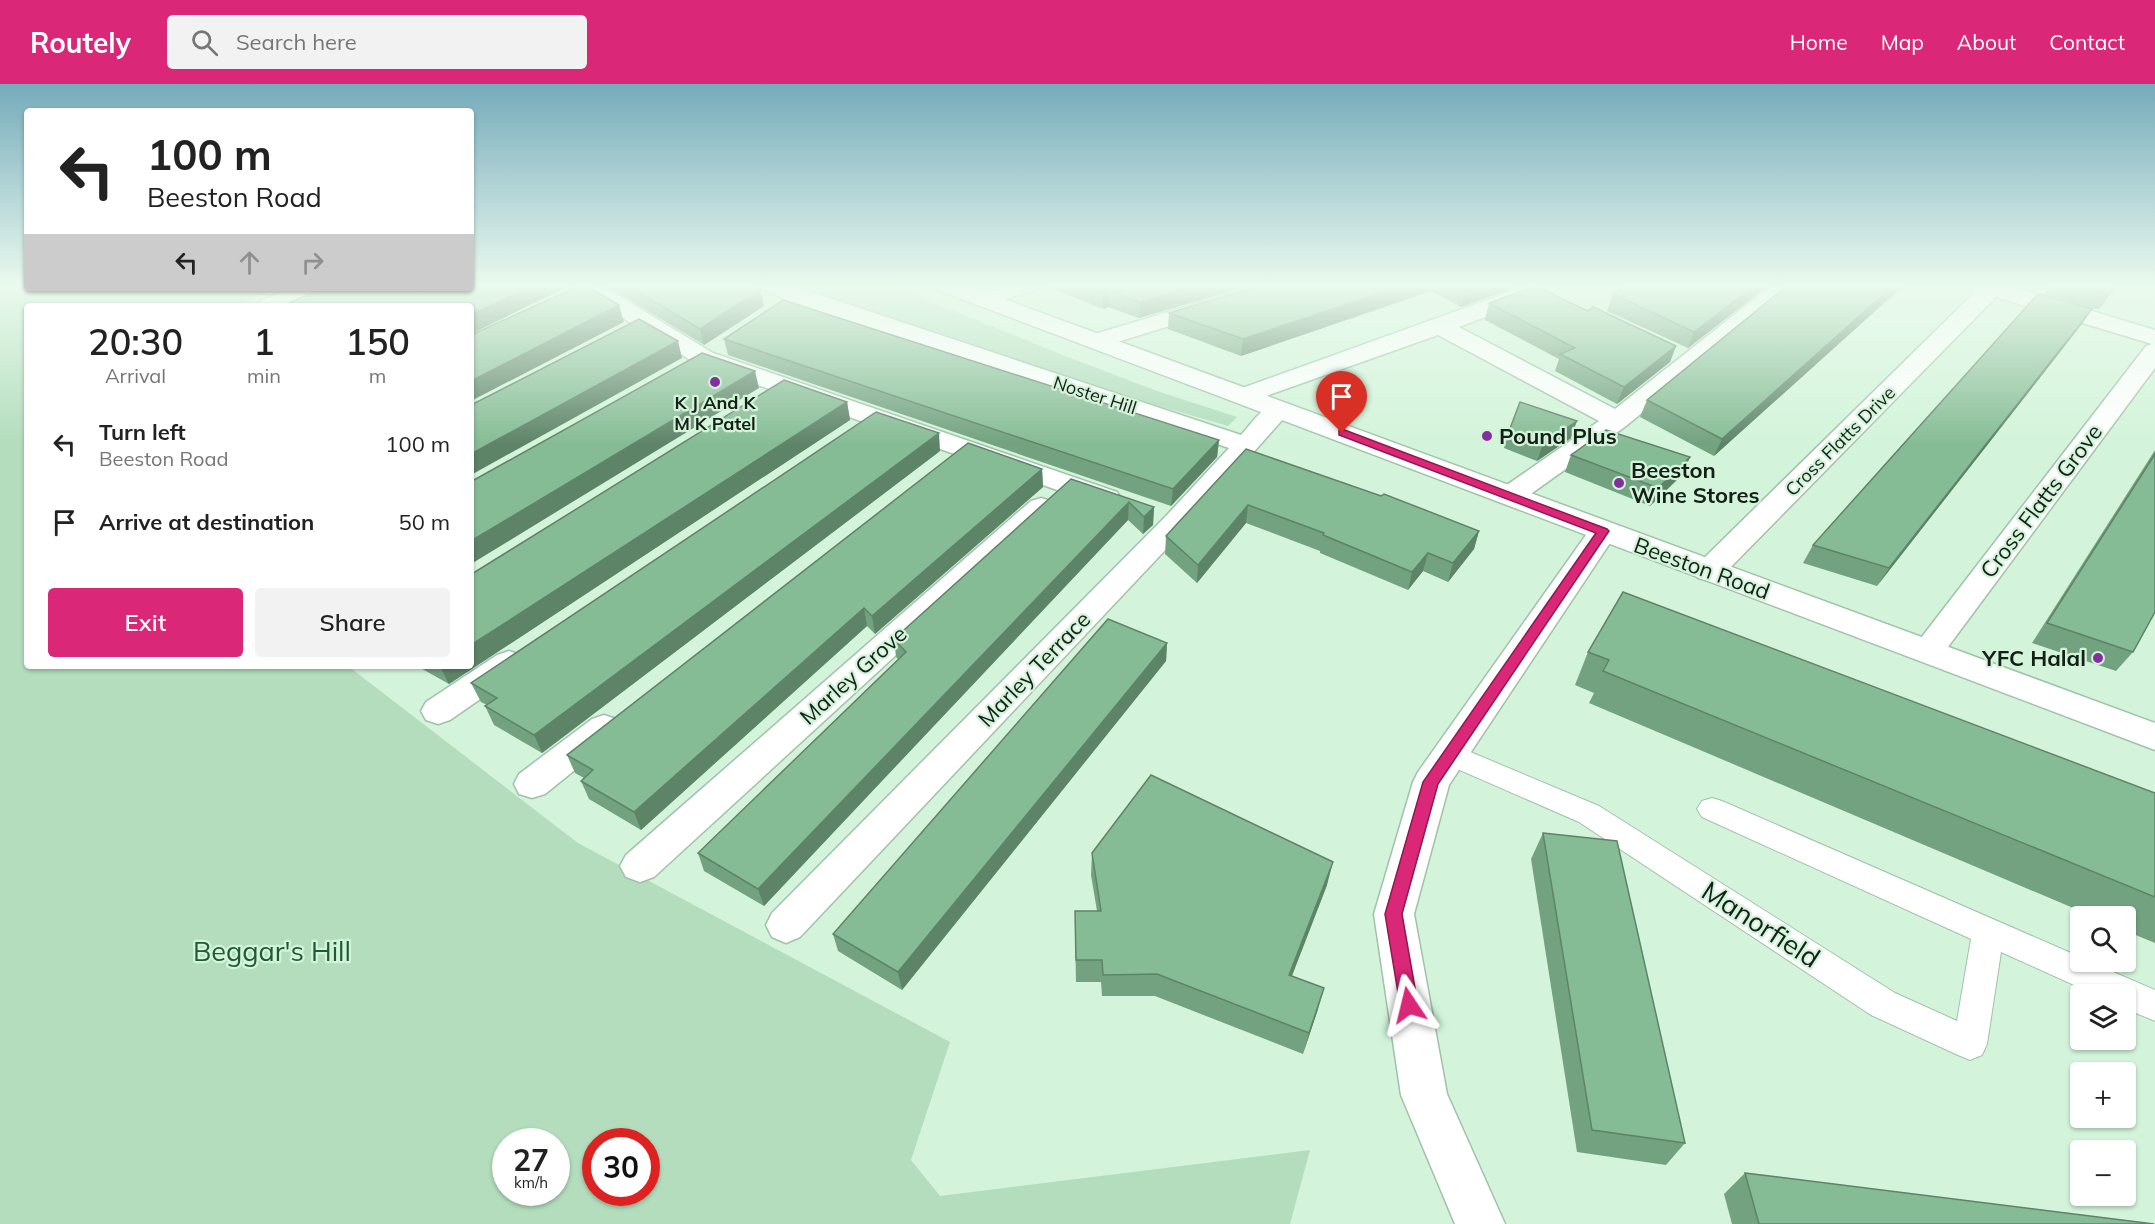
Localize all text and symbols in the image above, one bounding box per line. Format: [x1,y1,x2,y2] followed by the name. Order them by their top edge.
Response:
[167,15,587,69] search box
[30,25,131,60] text: Routely
[188,26,221,59] icon: search
[236,28,357,56] text: Search here
[1790,29,1848,55] text: Home
[1881,29,1924,55] text: Map
[1957,29,2016,55] text: About
[2049,29,2125,55] text: Contact
[147,128,272,181] text: 100 m
[48,132,126,210] icon: left
[147,180,322,214] text: Beeston Road
[170,246,203,279] icon: left
[233,246,266,279] icon: ahead
[296,246,329,279] icon: right
[88,319,183,364] text: 20:30
[253,319,275,364] text: 1
[345,319,410,364] text: 150
[105,363,166,388] text: Arrival
[247,363,281,388] text: min
[369,363,386,388] text: m
[1050,371,1140,419] street label: Noster Hill
[1316,371,1367,433] pin
[708,375,722,389] marker: K J And K M K Patel
[1325,380,1358,413] icon: arrive
[1780,381,1900,501] street label: Cross Flatts Drive
[674,391,756,435] place label: K J And K M K Patel
[99,418,186,446] text: Turn left
[1974,419,2108,583] street label: Cross Flatts Grove
[1499,422,1617,450] place label: Pound Plus
[48,428,81,461] icon: left
[1480,429,1494,443] marker: Pound Plus
[385,430,450,458] text: 100 m
[99,446,228,471] text: Beeston Road
[1631,456,1760,509] place label: Beeston Wine Stores
[1612,476,1626,490] marker: Beeston Wine Stores
[48,506,81,539] icon: arrive
[99,508,314,536] text: Arrive at destination
[399,508,450,536] text: 50 m
[1630,530,1774,606] street label: Beeston Road
[48,588,243,657] button: Exit
[255,588,450,657] button: Share
[972,605,1096,733] street label: Marley Terrace
[794,620,912,730] street label: Marley Grove
[1981,644,2086,672] place label: YFC Halal
[2091,651,2105,665] marker: YFC Halal
[1696,873,1826,975] street label: Manorfield
[2070,906,2136,1206] map controls
[2070,906,2136,972] button: search
[193,934,351,968] park label: Beggar's Hill
[1377,973,1441,1037] position arrow
[2070,984,2136,1050] button: layers
[2070,1062,2136,1128] button: +
[582,1128,660,1206] speed limit sign: 30
[2070,1140,2136,1206] button: −
[513,1141,549,1179] text: 27
[514,1173,548,1192] text: km/h

